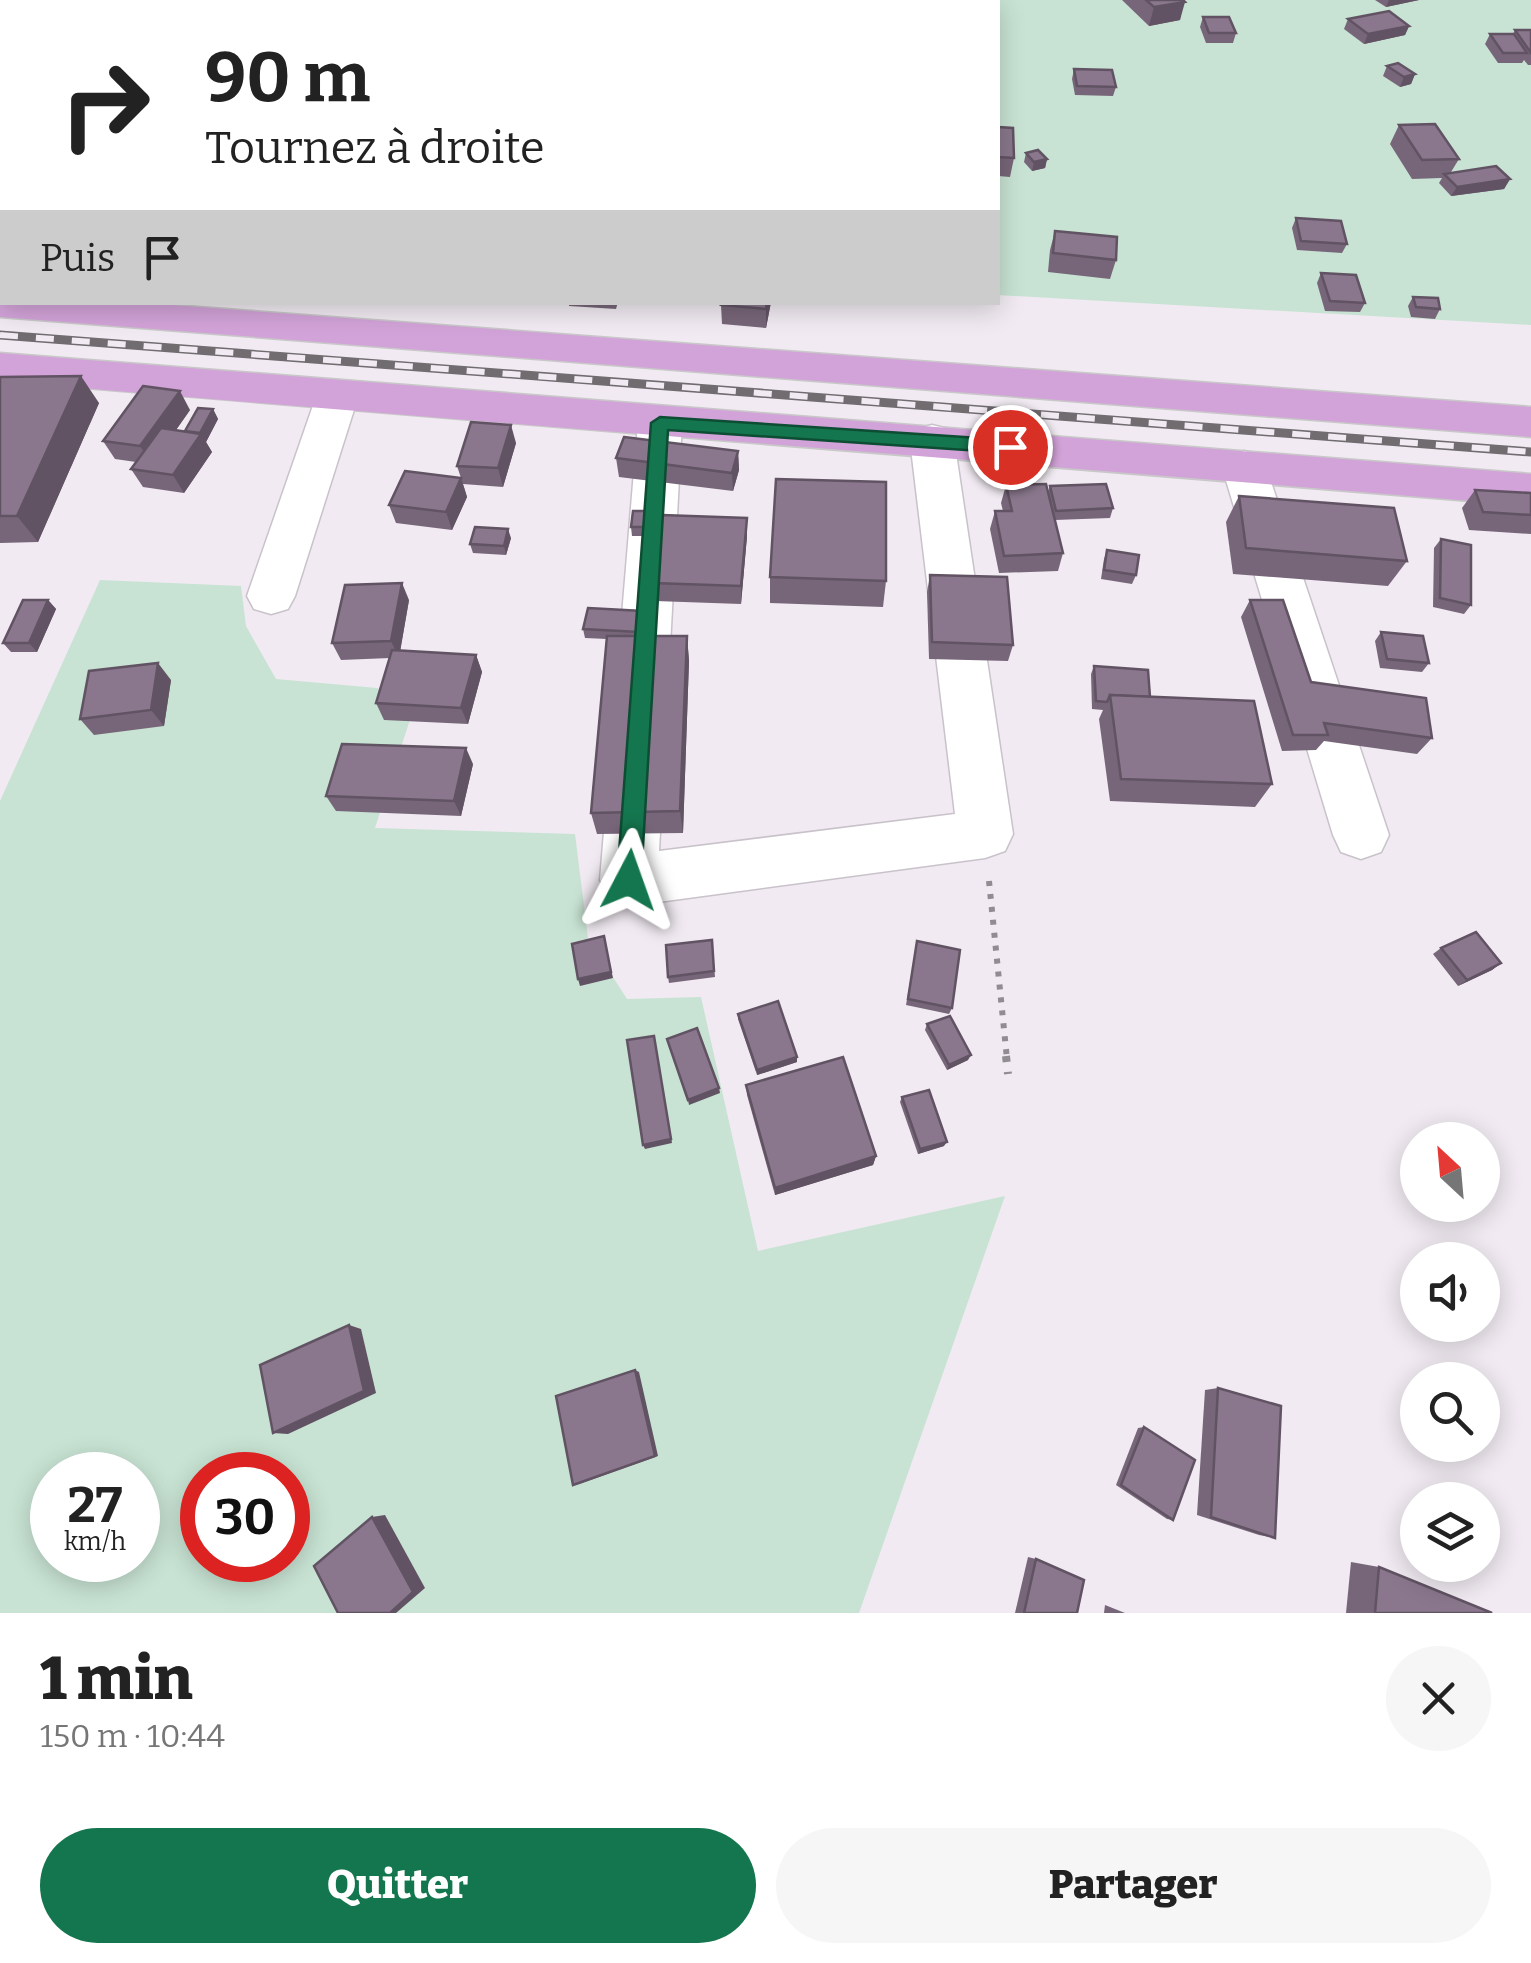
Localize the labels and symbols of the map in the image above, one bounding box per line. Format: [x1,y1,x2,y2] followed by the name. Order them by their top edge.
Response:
[968,405,1053,490] pin
[577,828,681,932] position arrow
[1400,1122,1500,1222] north arrow
[180,1452,310,1582] speed limit sign: 30

